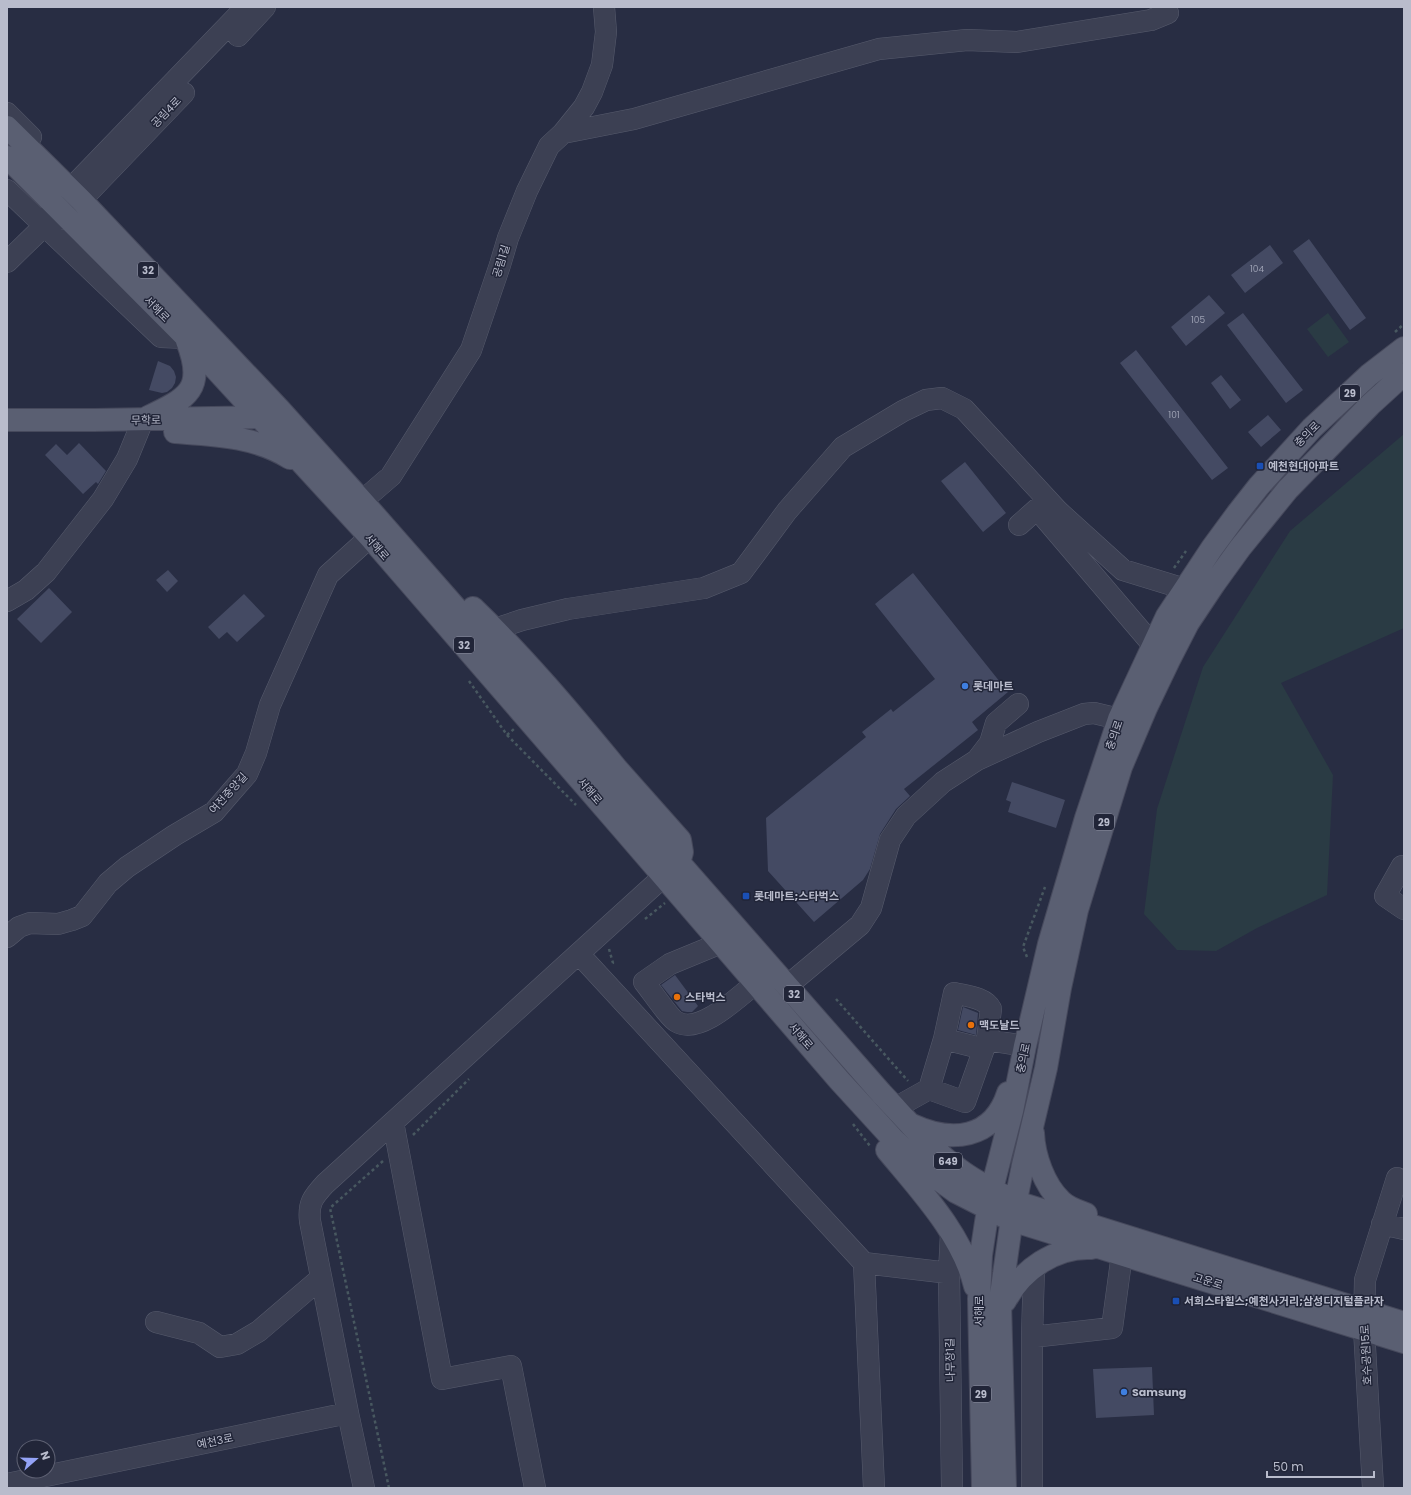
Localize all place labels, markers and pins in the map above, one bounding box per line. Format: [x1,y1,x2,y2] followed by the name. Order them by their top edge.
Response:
[1268,458,1339,474] place label: 예천현대아파트
[1255,461,1265,471] marker: 예천현대아파트
[973,678,1013,694] place label: 롯데마트
[960,681,970,691] marker: 롯데마트
[754,888,839,904] place label: 롯데마트;스타벅스
[741,891,751,901] marker: 롯데마트;스타벅스
[685,989,725,1005] place label: 스타벅스
[672,992,682,1002] marker: 스타벅스
[979,1017,1019,1033] place label: 맥도날드
[966,1020,976,1030] marker: 맥도날드
[1184,1293,1384,1309] place label: 서희스타힐스;예천사거리;삼성디지털플라자
[1171,1296,1181,1306] marker: 서희스타힐스;예천사거리;삼성디지털플라자
[1132,1384,1186,1400] place label: Samsung
[1119,1387,1129,1397] marker: Samsung

